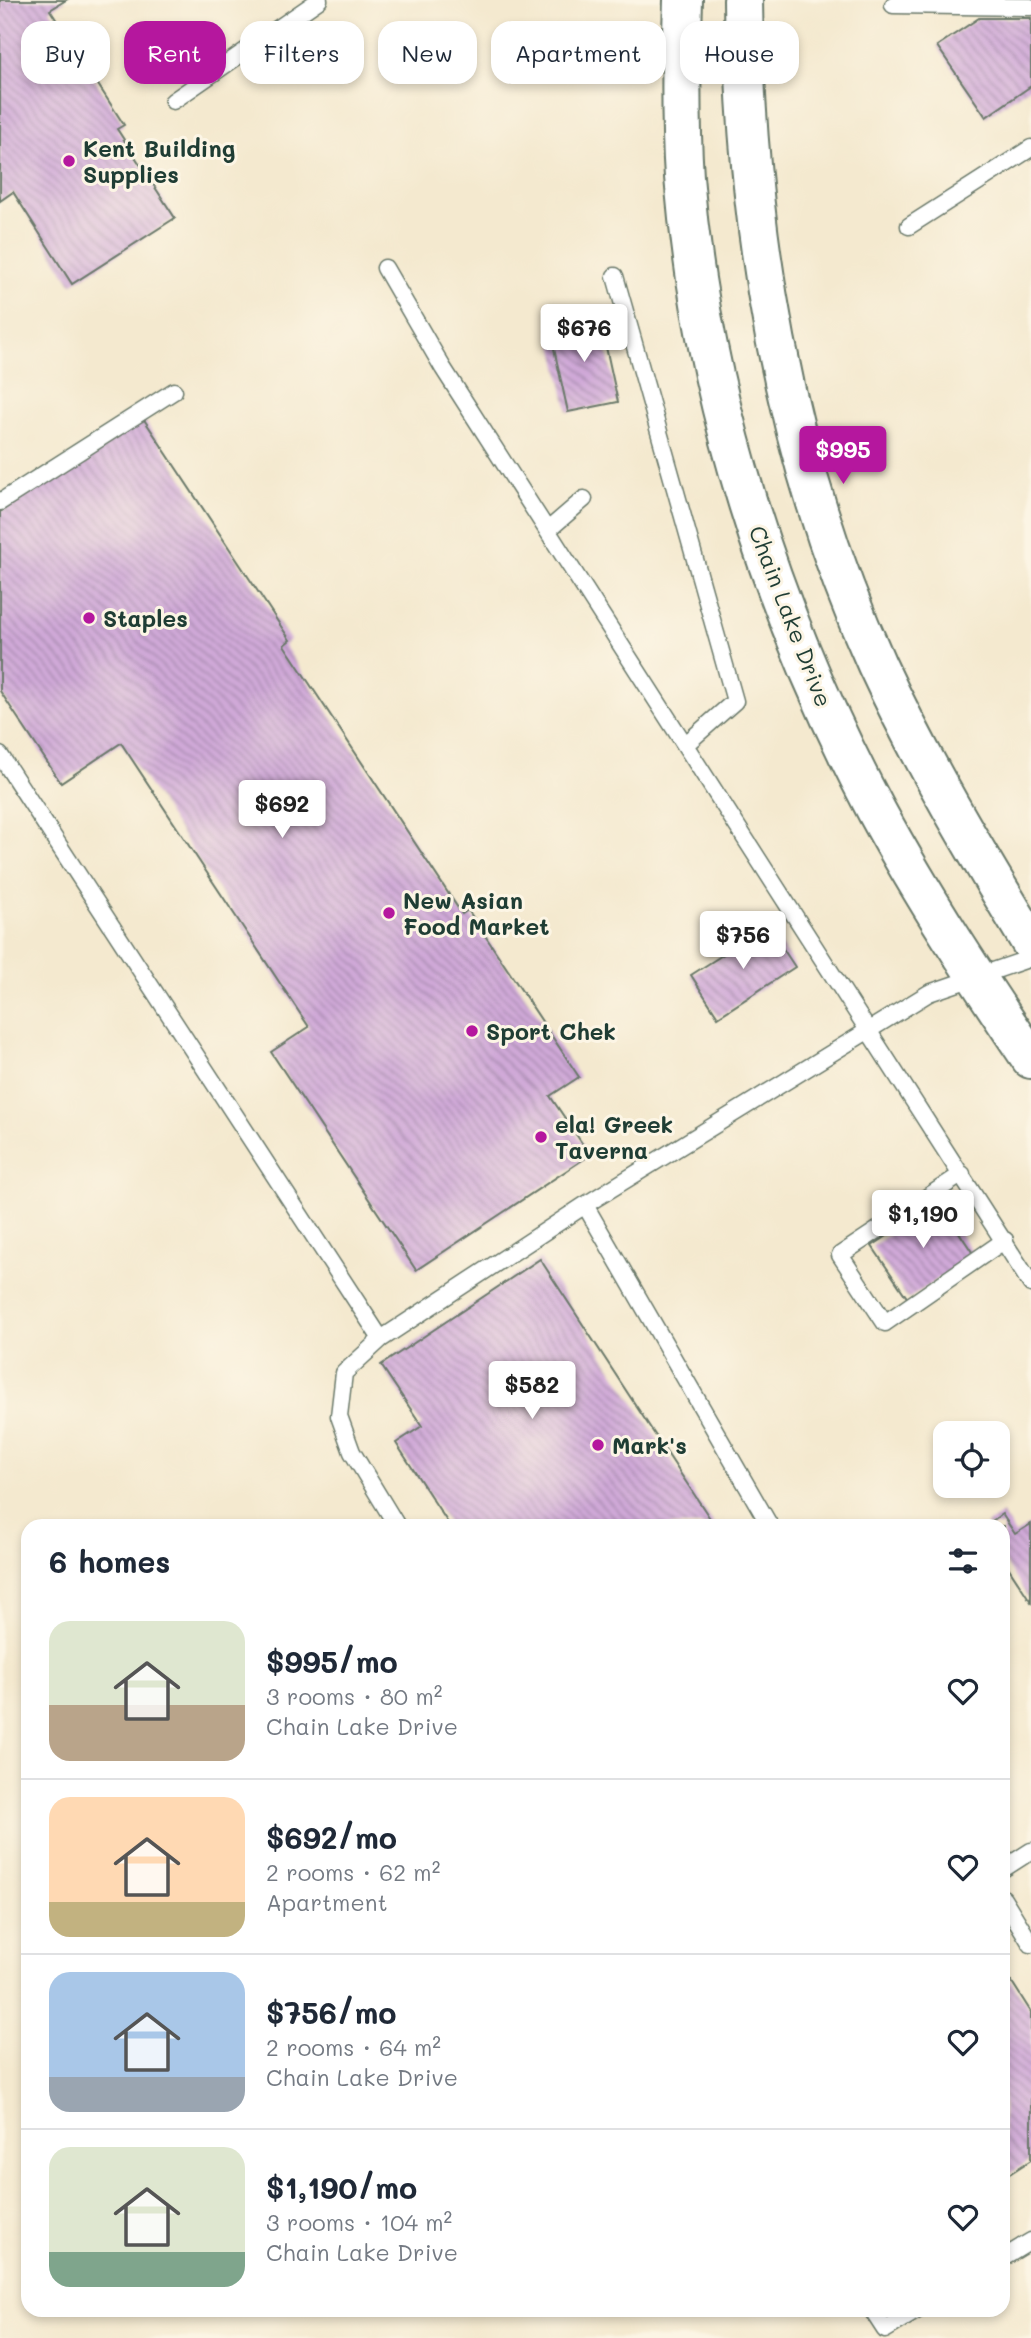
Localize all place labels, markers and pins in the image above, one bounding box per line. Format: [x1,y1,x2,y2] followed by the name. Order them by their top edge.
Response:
[83,133,235,189] place label: Kent Building Supplies
[61,153,77,169] marker: Kent Building Supplies
[543,304,625,364] pin: $676
[802,426,884,486] pin: $995
[103,603,188,633] place label: Staples
[81,610,97,626] marker: Staples
[241,780,323,840] pin: $692
[403,885,550,941] place label: New Asian Food Market
[381,905,397,921] marker: New Asian Food Market
[702,912,784,971] pin: $756
[486,1016,616,1046] place label: Sport Chek
[464,1023,480,1039] marker: Sport Chek
[555,1109,673,1165] place label: ela! Greek Taverna
[533,1129,549,1145] marker: ela! Greek Taverna
[866,1190,980,1250] pin: $1,190
[491,1362,573,1421] pin: $582
[612,1430,687,1460] place label: Mark's
[590,1437,606,1453] marker: Mark's

